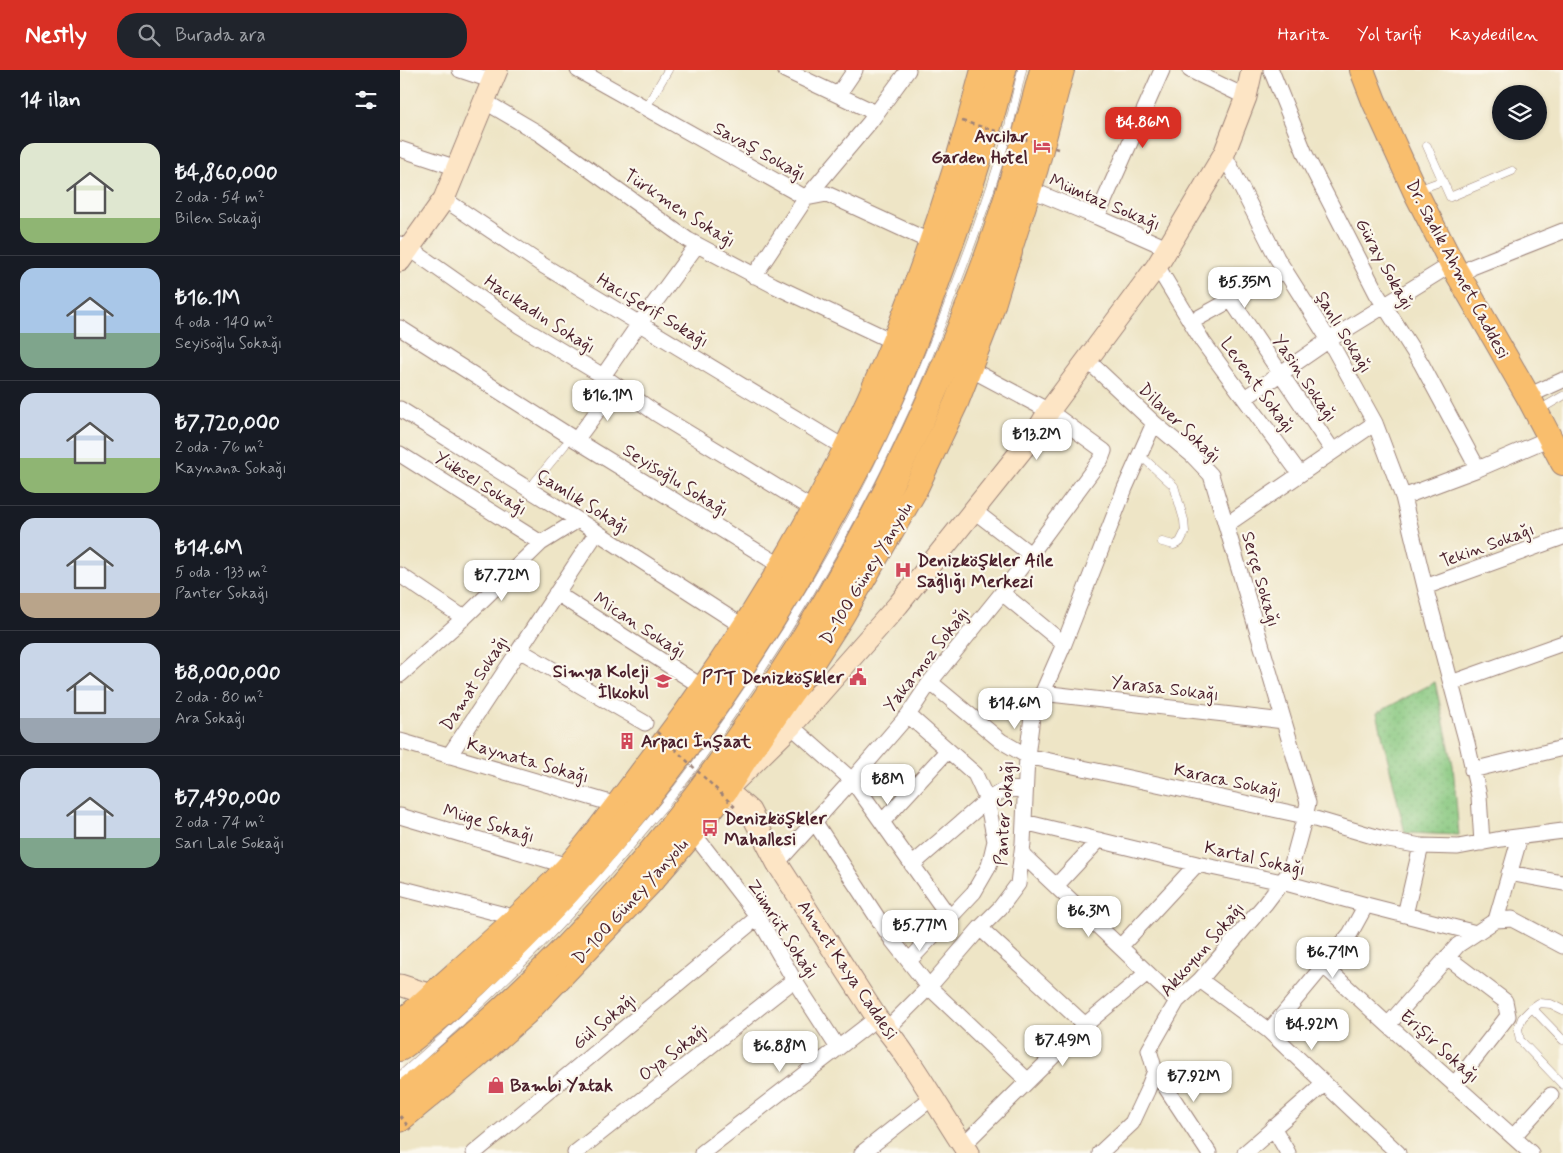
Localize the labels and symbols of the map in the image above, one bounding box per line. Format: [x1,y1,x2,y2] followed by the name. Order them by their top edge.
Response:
[1102,106,1184,149] pin: ₺4.86M
[709,117,810,187] street label: Savaş Sokağı
[931,125,1028,170] place label: Avcilar Garden Hotel
[1032,136,1052,156] hotel icon: Avcilar Garden Hotel
[619,164,740,254] street label: Türkmen Sokağı
[1045,169,1164,237] street label: Mümtaz Sokağı
[1400,176,1515,363] street label: Dr. Sadık Ahmet Caddesi
[1349,214,1419,315] street label: Güray Sokağı
[1204,266,1286,309] pin: ₺5.35M
[592,268,713,354] street label: Hacışerif Sokağı
[479,270,600,360] street label: Hacıkadın Sokağı
[1309,287,1377,378] street label: Şanlı Sokağı
[1266,330,1342,427] street label: Yasin Sokağı
[1214,333,1300,438] street label: Levent Sokağı
[1133,378,1226,469] street label: Dilaver Sokağı
[567,380,649,422] pin: ₺16.1M
[996,418,1078,461] pin: ₺13.2M
[618,439,733,523] street label: Seyisoğlu Sokağı
[429,446,531,522] street label: Yüksel Sokağı
[531,464,634,540] street label: Çamlık Sokağı
[815,498,919,649] street label: D-100 Güney Yanyolu
[1437,518,1538,574] street label: Tekin Sokağı
[1235,529,1285,630] street label: Serçe Sokağı
[917,549,1054,594] place label: Denizköşkler Aile Sağlığı Merkezi
[461,560,543,602] pin: ₺7.72M
[893,560,913,580] hospital icon: Denizköşkler Aile Sağlığı Merkezi
[589,587,690,665] street label: Mican Sokağı
[878,602,975,717] street label: Yakamoz Sokağı
[435,631,515,736] street label: Damat Sokağı
[553,660,649,705] place label: Simya Koleji İlkokul
[702,666,845,690] place label: PTT Denizköşkler
[848,667,868,687] public building icon: PTT Denizköşkler
[1109,670,1220,708] street label: Yarasa Sokağı
[653,671,673,691] school or university icon: Simya Koleji İlkokul
[974,688,1056,730] pin: ₺14.6M
[641,730,752,754] place label: Arpacı İnşaat
[617,731,637,751] building icon: Arpacı İnşaat
[464,732,592,790] street label: Kaynata Sokağı
[1172,758,1284,804] street label: Karaca Sokağı
[989,760,1021,867] street label: Panter Sokağı
[864,764,912,806] pin: ₺8M
[440,799,537,849] street label: Müge Sokağı
[724,807,827,852] place label: Denizköşkler Mahallesi
[700,818,720,838] bus stop icon: Denizköşkler Mahallesi
[567,833,694,970] street label: D-100 Güney Yanyolu
[1202,836,1308,882] street label: Kartal Sokağı
[741,875,823,984] street label: Zümrüt Sokağı
[791,896,903,1045] street label: Ahmet Kaya Caddesi
[1054,896,1124,938] pin: ₺6.3M
[1155,897,1251,1002] street label: Akkoyun Sokağı
[879,910,961,952] pin: ₺5.77M
[1292,936,1374,979] pin: ₺6.71M
[568,988,642,1056] street label: Gül Sokağı
[1394,1005,1484,1089] street label: Erişir Sokağı
[1271,1008,1353,1051] pin: ₺4.92M
[634,1018,713,1087] street label: Oya Sokağı
[1022,1024,1104,1067] pin: ₺7.49M
[739,1030,821,1073] pin: ₺6.88M
[1153,1060,1235,1103] pin: ₺7.92M
[510,1074,613,1098] place label: Bambi Yatak
[486,1075,506,1095] shop icon: Bambi Yatak

